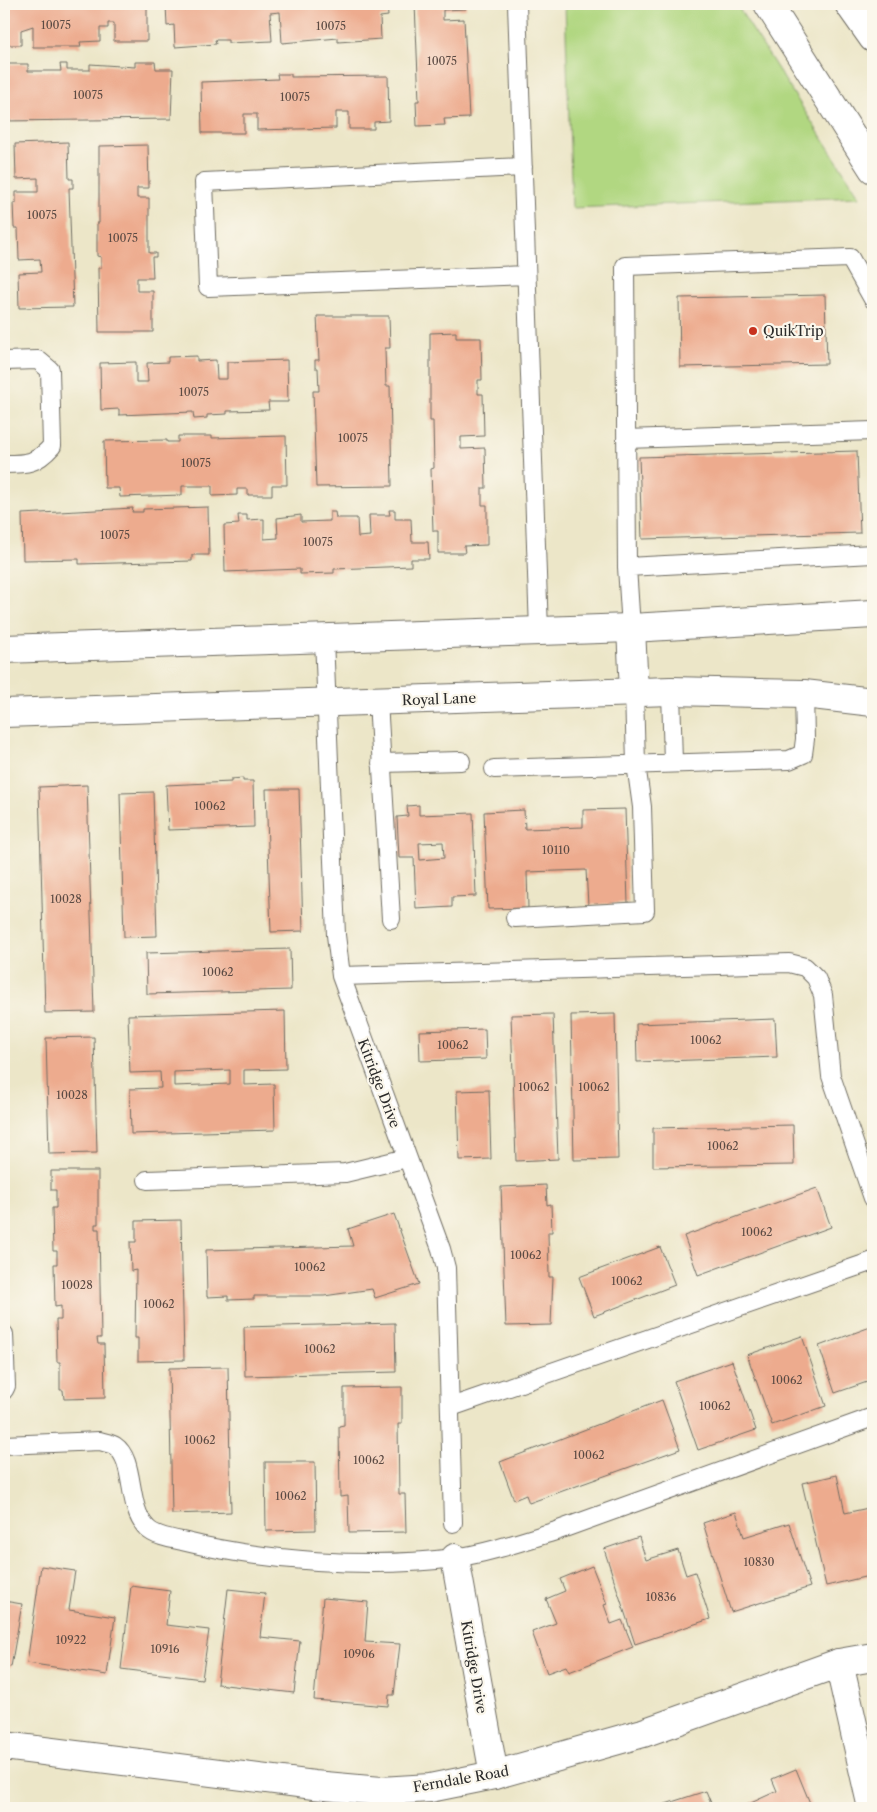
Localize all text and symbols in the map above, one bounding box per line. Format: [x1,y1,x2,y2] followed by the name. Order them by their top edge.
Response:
[41,18,71,32] house number: 10075
[316,19,346,33] house number: 10075
[427,54,457,68] house number: 10075
[73,88,103,102] house number: 10075
[280,90,310,104] house number: 10075
[27,208,57,222] house number: 10075
[108,231,138,245] house number: 10075
[763,322,824,340] place label: QuikTrip
[747,325,759,337] marker: QuikTrip
[179,385,209,399] house number: 10075
[338,431,368,445] house number: 10075
[181,456,211,470] house number: 10075
[100,528,130,542] house number: 10075
[303,535,333,549] house number: 10075
[402,689,477,709] street label: Royal Lane
[194,799,226,813] house number: 10062
[542,843,570,857] house number: 10110
[50,892,82,906] house number: 10028
[202,965,234,979] house number: 10062
[690,1033,722,1047] house number: 10062
[354,1036,404,1130] street label: Kitridge Drive
[437,1038,469,1052] house number: 10062
[518,1080,550,1094] house number: 10062
[578,1080,610,1094] house number: 10062
[56,1088,88,1102] house number: 10028
[707,1139,739,1153] house number: 10062
[741,1225,773,1239] house number: 10062
[510,1248,542,1262] house number: 10062
[294,1260,326,1274] house number: 10062
[611,1274,643,1288] house number: 10062
[61,1278,93,1292] house number: 10028
[143,1297,175,1311] house number: 10062
[304,1342,336,1356] house number: 10062
[771,1373,803,1387] house number: 10062
[699,1399,731,1413] house number: 10062
[184,1433,216,1447] house number: 10062
[573,1448,605,1462] house number: 10062
[353,1453,385,1467] house number: 10062
[275,1489,307,1503] house number: 10062
[743,1555,775,1569] house number: 10830
[646,1590,677,1604] house number: 10836
[457,1619,491,1715] street label: Kitridge Drive
[56,1633,86,1647] house number: 10922
[150,1642,180,1656] house number: 10916
[343,1647,375,1661] house number: 10906
[412,1762,511,1796] street label: Ferndale Road

